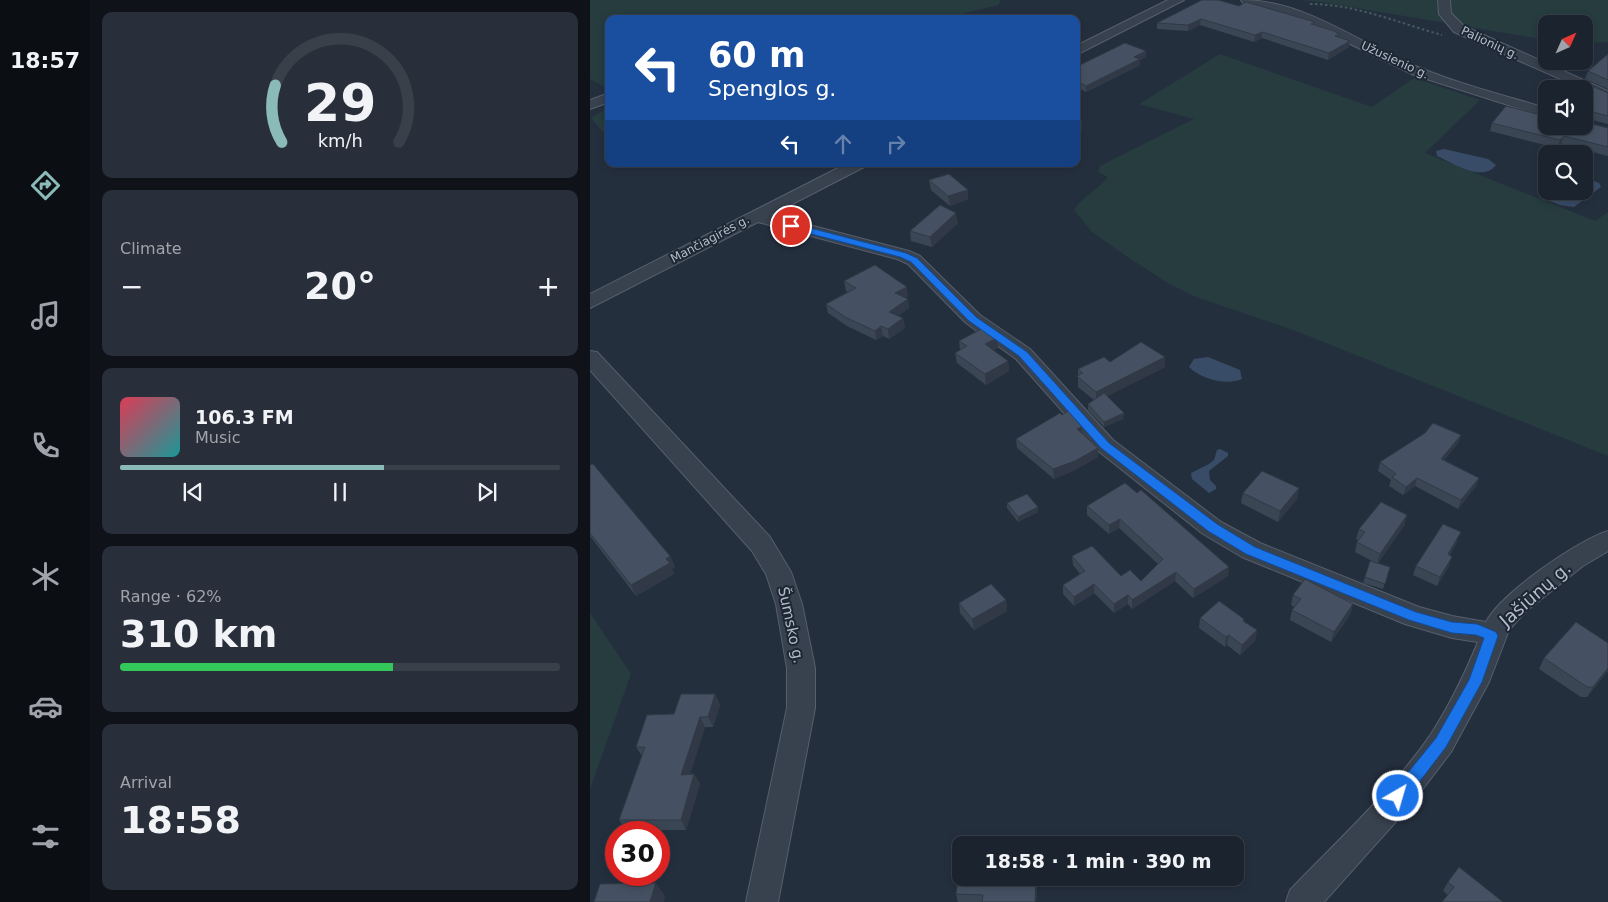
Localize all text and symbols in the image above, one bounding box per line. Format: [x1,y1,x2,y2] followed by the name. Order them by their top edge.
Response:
[1538,15,1592,70] north arrow
[1538,15,1593,200] map controls
[1459,24,1521,62] street label: Palionių g.
[625,35,690,100] icon: left
[708,35,805,75] text: 60 m
[1359,38,1431,82] street label: Užusienio g.
[10,48,80,73] text: 18:57
[304,73,376,133] text: 29
[708,76,836,101] text: Spenglos g.
[1538,80,1593,135] button: sound
[317,130,363,151] text: km/h
[776,130,804,158] icon: left
[829,130,857,158] icon: ahead
[882,130,910,158] icon: right
[1538,145,1593,200] button: search
[28,168,63,203] icon: directions
[770,205,812,247] pin
[668,212,752,266] street label: Mančiagirės g.
[777,212,805,240] icon: arrive
[120,239,182,258] text: Climate
[304,264,376,308] text: 20°
[120,270,143,303] text: −
[537,270,560,303] text: +
[28,298,63,333] icon: music
[195,406,294,428] text: 106.3 FM
[28,428,63,463] icon: phone
[195,428,241,447] text: Music
[179,478,207,506] icon: previous
[326,478,354,506] icon: pause
[473,478,501,506] icon: next
[1494,557,1575,631] street label: Jašiūnų g.
[28,559,63,594] icon: climate
[774,585,809,665] street label: Šumsko g.
[120,587,222,606] text: Range · 62%
[120,612,277,656] text: 310 km
[28,689,63,724] icon: car
[1371,769,1423,821] position arrow
[120,773,172,792] text: Arrival
[120,798,241,842] text: 18:58
[28,819,63,854] icon: filters
[605,821,670,886] speed limit sign: 30
[984,850,1212,872] text: 18:58 · 1 min · 390 m

